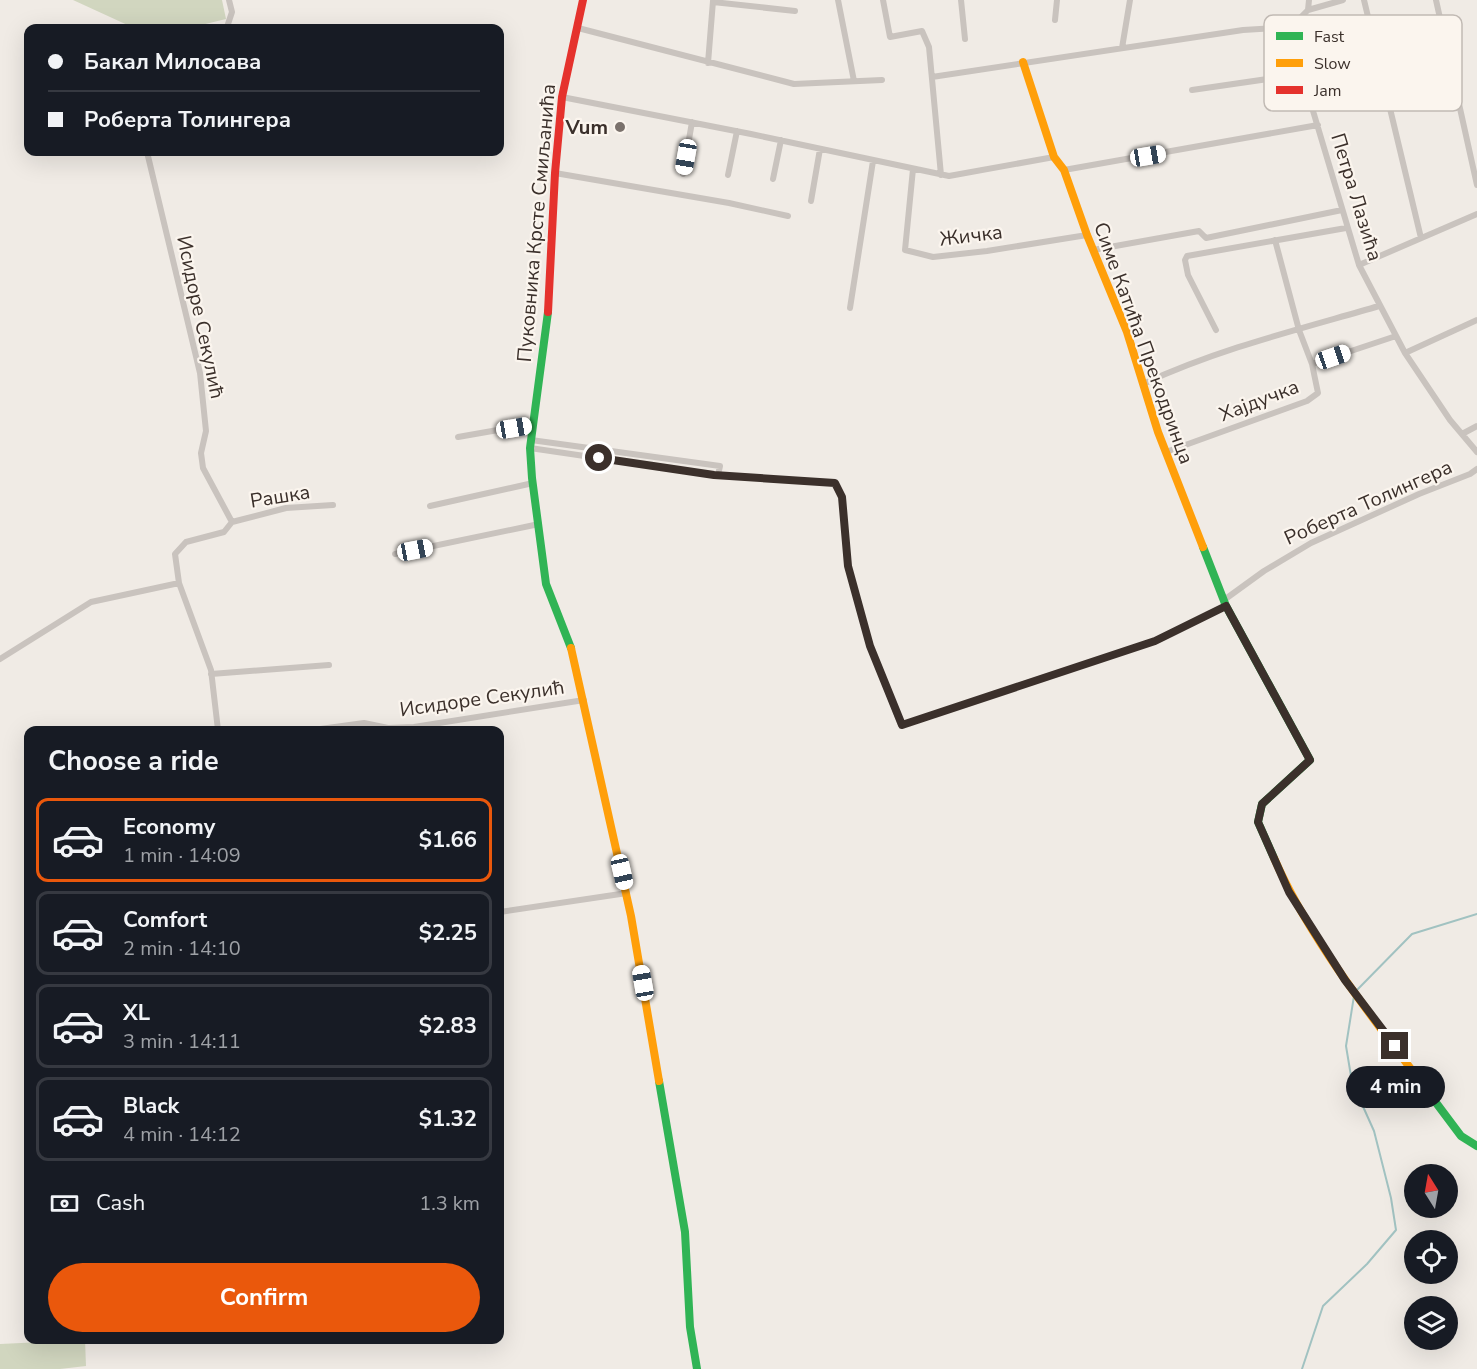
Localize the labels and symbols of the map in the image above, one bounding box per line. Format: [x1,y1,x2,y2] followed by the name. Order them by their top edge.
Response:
[1264,15,1462,111] legend
[1314,26,1345,48] text: Fast
[1314,53,1351,75] text: Slow
[1313,80,1341,102] text: Jam
[511,83,562,363] street label: Пуковника Крсте Смиљанића
[565,114,608,141] place label: Vum
[613,120,627,134] marker: Vum
[1324,130,1389,264] street label: Петра Лазића
[674,138,698,176] car
[1129,144,1167,168] car
[938,218,1004,253] street label: Жичка
[1087,219,1200,468] street label: Симе Катића Прекодринца
[170,233,231,401] street label: Исидоре Секулић
[1313,343,1353,371] car
[1215,373,1303,428] street label: Хајдучка
[495,416,533,440] car
[585,444,612,471] route start
[1280,453,1456,552] street label: Роберта Толингера
[248,478,312,515] street label: Рашка
[396,538,434,562] car
[398,674,566,723] street label: Исидоре Секулић
[609,852,635,892] car
[631,964,655,1002] car
[1381,1032,1408,1059] route end
[1346,1067,1444,1109] callout: 4 min
[1404,1164,1458,1218] north arrow

